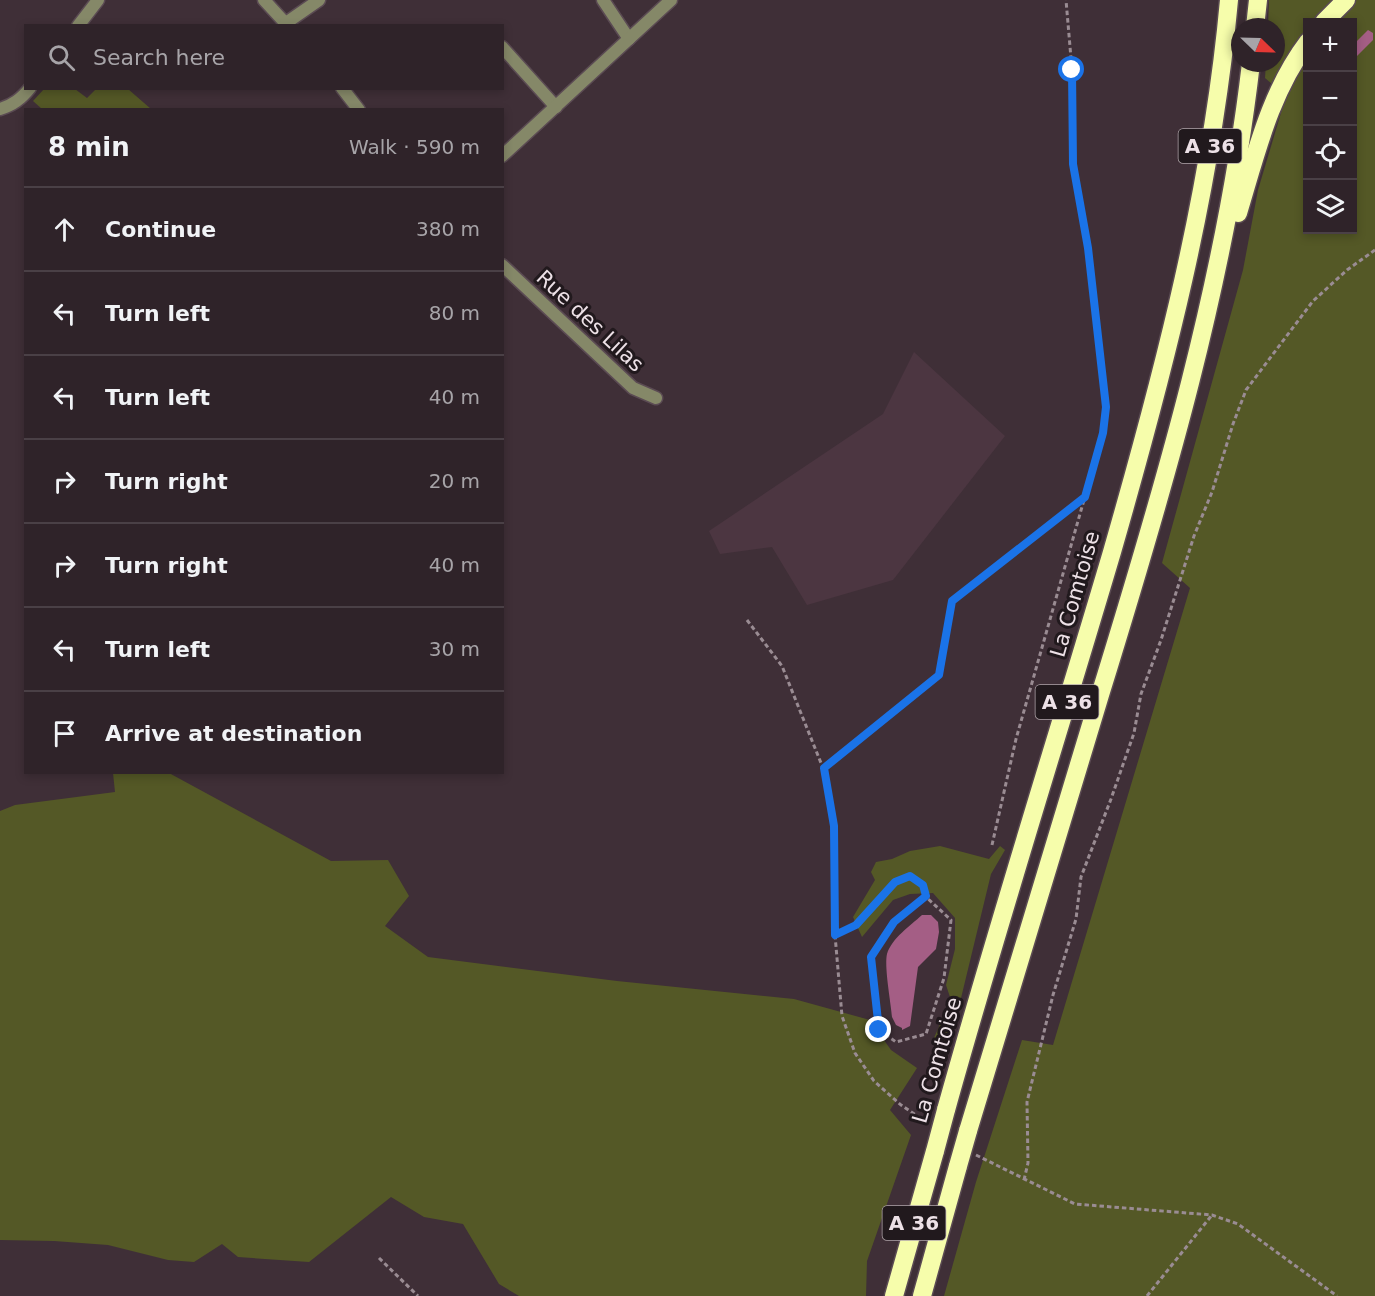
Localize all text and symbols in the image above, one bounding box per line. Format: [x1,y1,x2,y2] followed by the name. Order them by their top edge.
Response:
[1231,18,1285,72] north arrow
[1303,18,1357,234] map controls
[1303,18,1357,72] button: +
[24,24,504,90] search box
[45,41,78,74] icon: search
[93,45,225,70] text: Search here
[1058,56,1084,82] route start
[1303,72,1357,126] button: −
[1303,126,1357,180] button: locate
[1178,129,1242,163] road number: A 36
[48,132,130,162] text: 8 min
[349,135,480,159] text: Walk · 590 m
[1303,180,1357,234] button: layers
[48,213,81,246] icon: ahead
[105,217,216,242] text: Continue
[416,217,480,241] text: 380 m
[531,265,649,377] street label: Rue des Lilas
[48,297,81,330] icon: left
[105,301,210,326] text: Turn left
[429,301,480,325] text: 80 m
[48,381,81,414] icon: left
[105,385,210,410] text: Turn left
[429,385,480,409] text: 40 m
[48,465,81,498] icon: right
[105,469,228,494] text: Turn right
[429,469,480,493] text: 20 m
[1046,528,1104,660] street label: La Comtoise
[48,549,81,582] icon: right
[105,553,228,578] text: Turn right
[429,553,480,577] text: 40 m
[48,633,81,666] icon: left
[105,637,210,662] text: Turn left
[429,637,480,661] text: 30 m
[1036,685,1098,719] road number: A 36
[48,717,81,750] icon: arrive
[105,721,362,746] text: Arrive at destination
[908,994,966,1126] street label: La Comtoise
[865,1016,891,1042] route end
[882,1206,946,1240] road number: A 36

